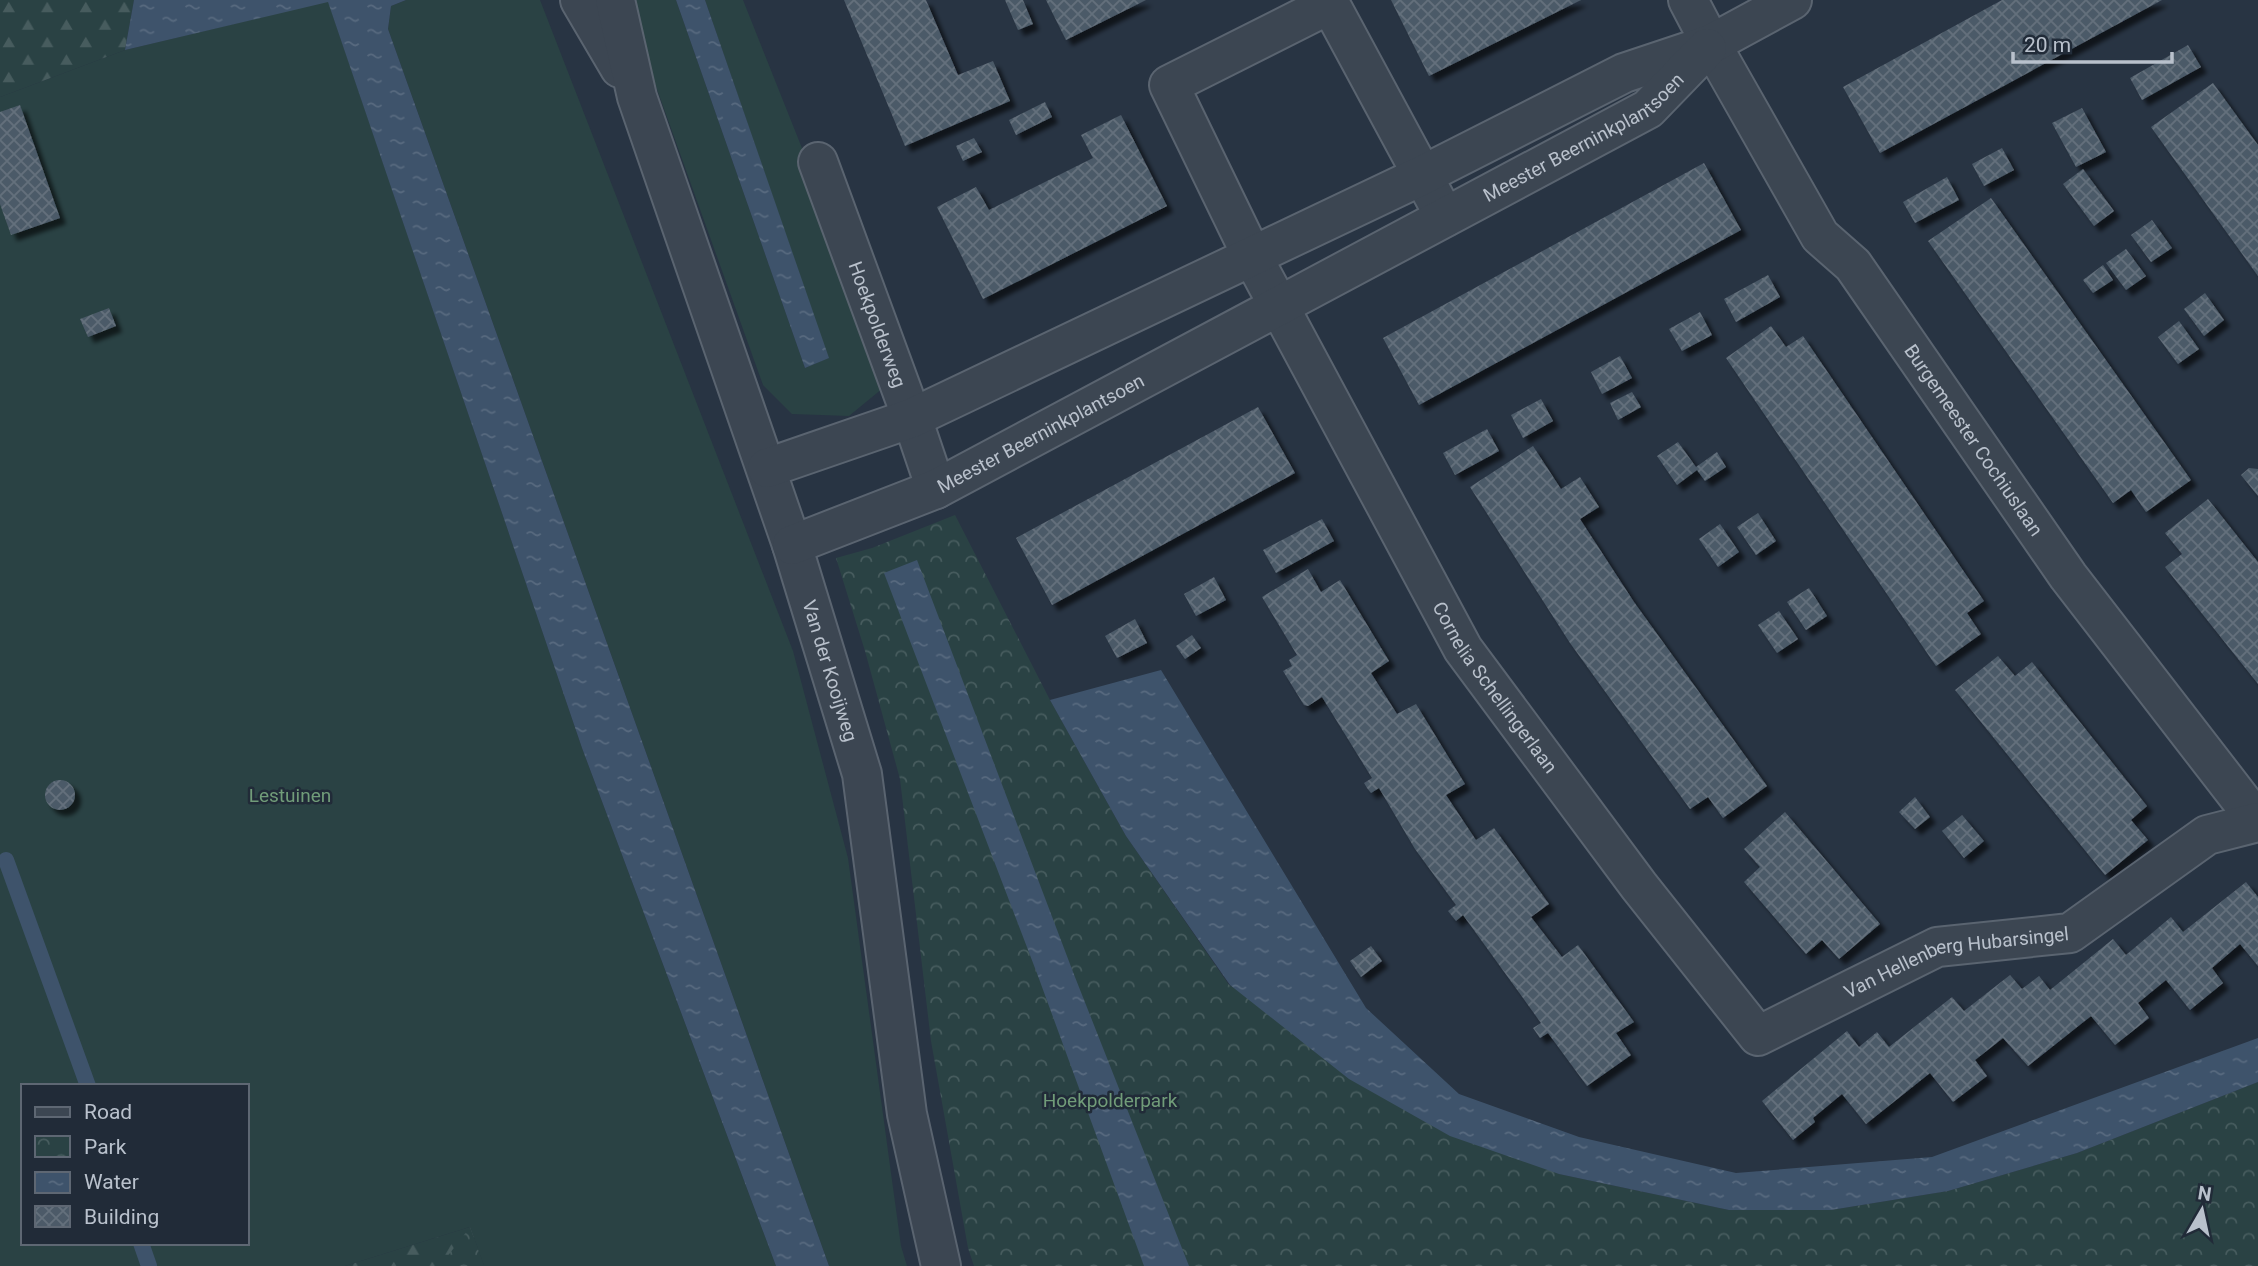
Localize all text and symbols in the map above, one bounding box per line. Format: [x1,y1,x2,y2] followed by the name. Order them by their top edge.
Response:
[2013,21,2172,65] scale bar
[2024,33,2071,57] text: 20 m
[1479,68,1688,206] street label: Meester Beerninkplantsoen
[844,258,911,391] street label: Hoekpolderweg
[1900,340,2048,540] street label: Burgemeester Cochiuslaan
[933,369,1148,498] street label: Meester Beerninkplantsoen
[798,597,863,744] street label: Van der Kooijweg
[1428,597,1563,777] street label: Cornelia Schellingerlaan
[249,784,331,807] park label: Lestuinen
[1840,922,2070,1003] street label: Van Hellenberg Hubarsingel
[21,1084,248,1245] legend
[1043,1089,1178,1112] park label: Hoekpolderpark
[84,1100,132,1124] text: Road
[84,1135,127,1159] text: Park
[84,1170,139,1194] text: Water
[2167,1175,2237,1245] north arrow
[2196,1181,2213,1206] text: N
[84,1205,159,1229] text: Building

